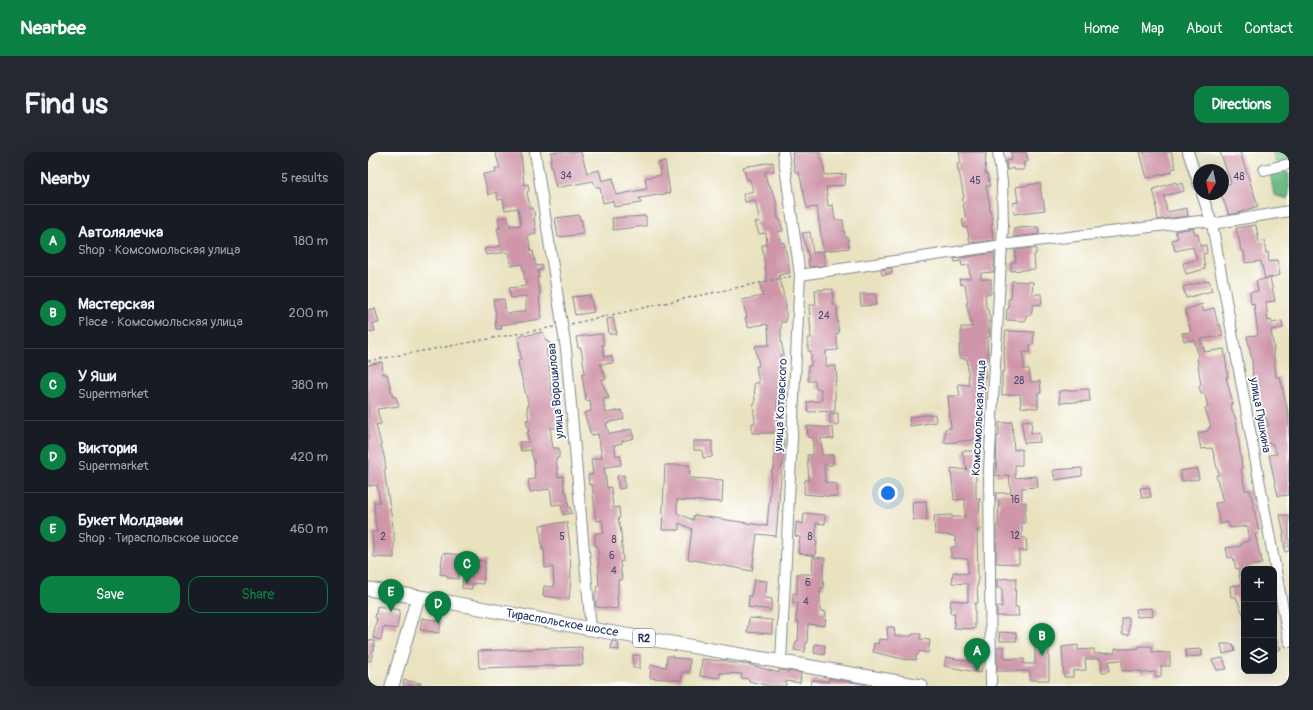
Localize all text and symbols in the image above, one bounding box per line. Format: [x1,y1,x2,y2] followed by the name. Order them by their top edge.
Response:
[20,16,86,40] text: Nearbee
[1084,20,1119,37] text: Home
[1141,20,1164,37] text: Map
[1186,20,1222,37] text: About
[1244,20,1293,37] text: Contact
[1194,86,1289,123] button: Directions
[24,87,108,122] text: Find us
[1193,164,1229,200] north arrow
[40,168,89,189] text: Nearby
[281,170,328,186] text: 5 results
[560,170,572,182] house number: 34
[1234,171,1244,183] house number: 48
[969,175,981,187] house number: 45
[78,223,163,242] text: Автолялечка
[49,233,57,249] text: A
[293,233,328,249] text: 180 m
[78,242,240,258] text: Shop · Комсомольская улица
[78,295,154,314] text: Мастерская
[49,305,57,321] text: B
[289,305,328,321] text: 200 m
[818,310,830,322] house number: 24
[78,314,243,330] text: Place · Комсомольская улица
[544,342,568,440] street label: улица Ворошилова
[771,357,791,453] street label: улица Котовского
[968,359,990,476] street label: Комсомольская улица
[78,367,116,386] text: У Яши
[1014,375,1024,387] house number: 28
[1246,375,1274,454] street label: улица Пушкина
[49,377,57,393] text: C
[291,377,328,393] text: 380 m
[78,386,149,402] text: Supermarket
[78,439,137,458] text: Виктория
[49,449,57,465] text: D
[290,449,328,465] text: 420 m
[78,458,149,474] text: Supermarket
[878,483,898,503] your location
[1010,494,1020,506] house number: 16
[78,511,183,530] text: Букет Молдавии
[50,521,56,537] text: E
[290,521,328,537] text: 460 m
[78,530,238,546] text: Shop · Тираспольское шоссе
[1010,530,1020,542] house number: 12
[380,531,386,543] house number: 2
[559,531,565,543] house number: 5
[807,531,813,543] house number: 8
[611,534,617,546] house number: 8
[609,550,615,562] house number: 6
[454,551,480,584] pin: C
[611,565,617,577] house number: 4
[1241,566,1277,674] map controls
[1241,566,1277,602] button: +
[40,576,180,613] button: Save
[188,576,328,613] button: Share
[805,577,811,589] house number: 6
[378,579,404,612] pin: E
[425,591,451,624] pin: D
[803,596,809,608] house number: 4
[1241,602,1277,638] button: −
[505,606,620,640] street label: Тираспольское шоссе
[1029,623,1055,656] pin: B
[633,629,655,647] road number: R2
[964,638,990,671] pin: A
[1241,638,1277,674] button: layers

